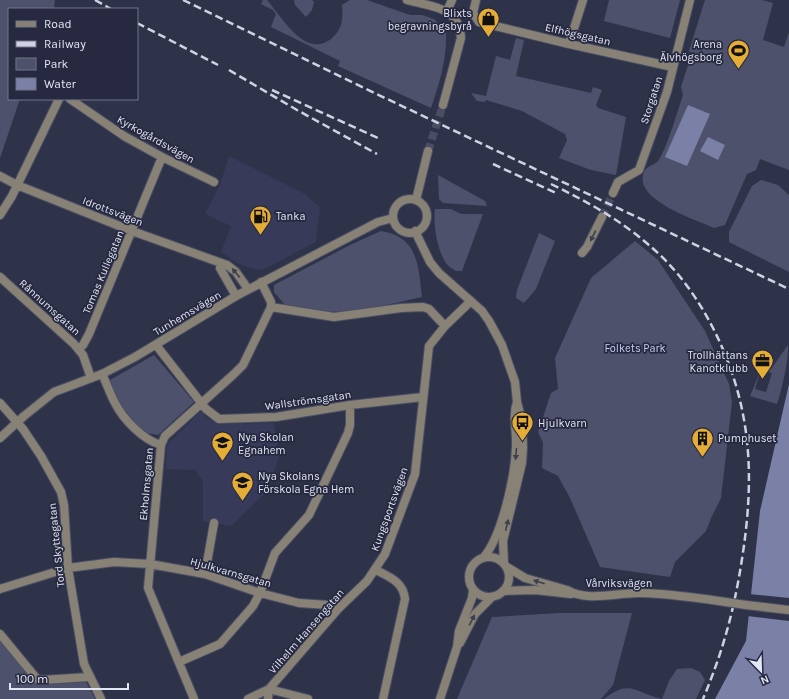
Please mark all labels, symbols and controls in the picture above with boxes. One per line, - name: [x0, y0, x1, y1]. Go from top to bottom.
- shop icon: Blixts begravningsbyrå: [475, 6, 501, 39]
- place label: Blixts begravningsbyrå: [388, 7, 472, 33]
- legend: [8, 8, 138, 100]
- text: Road: [44, 17, 72, 31]
- street label: Elfhögsgatan: [544, 21, 612, 48]
- text: Railway: [44, 37, 86, 51]
- sports icon: Arena Älvhögsborg: [725, 37, 751, 70]
- place label: Arena Älvhögsborg: [660, 38, 723, 64]
- text: Park: [44, 57, 69, 71]
- street label: Storgatan: [638, 75, 665, 126]
- text: Water: [44, 77, 77, 91]
- street label: Kyrkogårdsvägen: [115, 113, 197, 166]
- street label: Idrottsvägen: [81, 194, 145, 229]
- fuel station icon: Tanka: [247, 203, 273, 236]
- place label: Tanka: [276, 210, 306, 223]
- street label: Tomas Kullegatan: [80, 228, 127, 316]
- one-way arrow: [590, 230, 596, 241]
- one-way arrow: [232, 268, 241, 278]
- street label: Rånnumsgatan: [16, 276, 83, 338]
- street label: Tunhemsvägen: [151, 288, 223, 339]
- park label: Folkets Park: [604, 342, 666, 355]
- office icon: Trollhättans Kanotklubb: [750, 348, 776, 381]
- place label: Trollhättans Kanotklubb: [688, 349, 748, 375]
- street label: Wallströmsgatan: [264, 388, 352, 413]
- bus stop icon: Hjulkvarn: [510, 410, 536, 443]
- place label: Hjulkvarn: [538, 417, 587, 430]
- building icon: Pumphuset: [690, 425, 716, 458]
- school or university icon: Nya Skolan Egnahem: [209, 430, 235, 463]
- place label: Nya Skolan Egnahem: [238, 431, 294, 457]
- place label: Pumphuset: [718, 432, 776, 445]
- street label: Ekholmsgatan: [137, 447, 156, 521]
- one-way arrow: [512, 448, 519, 460]
- street label: Kungsportsvägen: [368, 465, 411, 553]
- school or university icon: Nya Skolans Förskola Egna Hem: [230, 469, 256, 502]
- place label: Nya Skolans Förskola Egna Hem: [258, 470, 354, 496]
- street label: Tord Skyttegatan: [46, 502, 67, 588]
- one-way arrow: [504, 519, 510, 531]
- street label: Hjulkvarnsgatan: [189, 555, 273, 590]
- street label: Vårviksvägen: [586, 577, 652, 590]
- one-way arrow: [533, 579, 545, 585]
- street label: Vilhelm Hansengatan: [266, 586, 347, 676]
- one-way arrow: [469, 614, 475, 626]
- north arrow: [741, 651, 781, 691]
- scale bar: [10, 665, 128, 691]
- text: 100 m: [16, 672, 48, 686]
- text: N: [759, 672, 771, 687]

